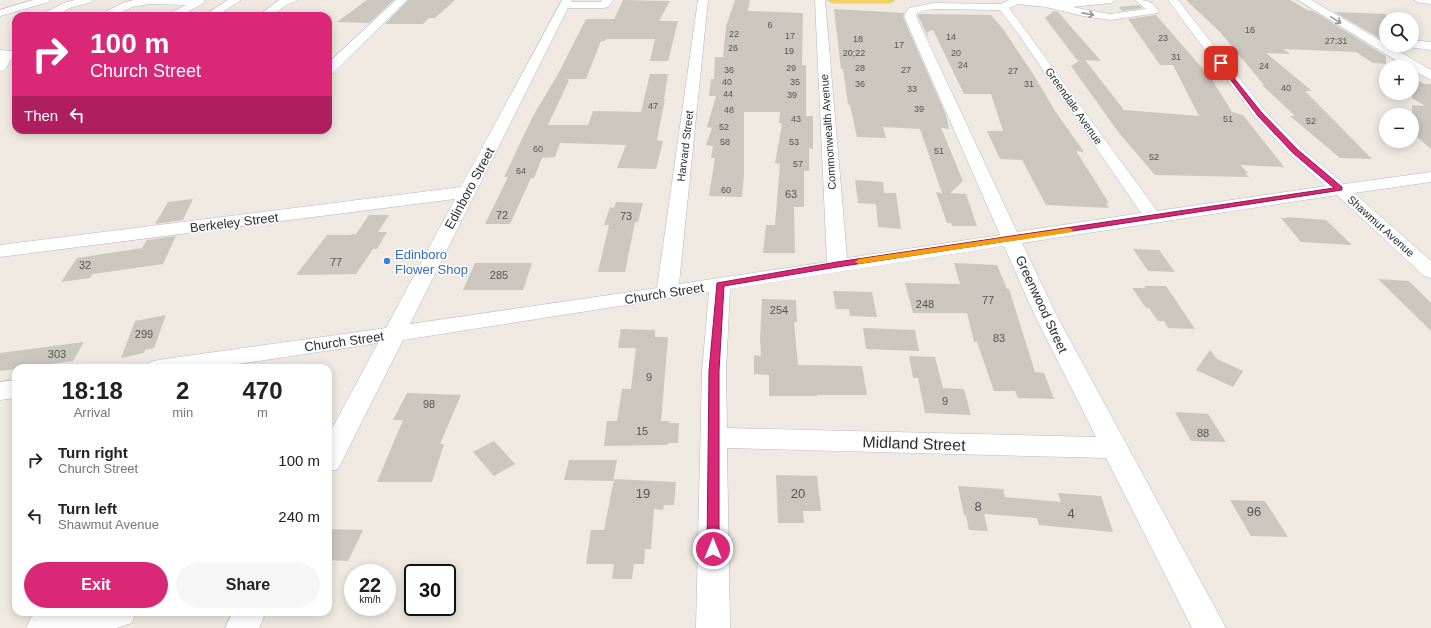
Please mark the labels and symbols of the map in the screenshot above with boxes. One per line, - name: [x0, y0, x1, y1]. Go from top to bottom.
- one-way arrow: [1081, 10, 1094, 18]
- one-way arrow: [1330, 16, 1342, 24]
- house number: 6: [767, 20, 773, 30]
- house number: 16: [1245, 25, 1255, 35]
- house number: 22: [729, 29, 739, 39]
- house number: 17: [785, 31, 795, 41]
- house number: 14: [946, 32, 956, 42]
- house number: 23: [1158, 33, 1168, 43]
- house number: 18: [853, 34, 863, 44]
- house number: 27;31: [1325, 36, 1347, 46]
- house number: 17: [894, 40, 904, 50]
- house number: 26: [728, 43, 738, 53]
- house number: 19: [784, 46, 794, 56]
- pin: [1204, 46, 1238, 80]
- house number: 20;22: [843, 48, 865, 58]
- house number: 20: [951, 48, 961, 58]
- house number: 31: [1171, 52, 1181, 62]
- house number: 24: [958, 60, 968, 70]
- house number: 24: [1259, 61, 1269, 71]
- house number: 29: [786, 63, 796, 73]
- house number: 28: [855, 63, 865, 73]
- house number: 36: [724, 65, 734, 75]
- house number: 27: [901, 65, 911, 75]
- street label: Greendale Avenue: [1043, 65, 1105, 147]
- house number: 27: [1008, 66, 1018, 76]
- street label: Commonwealth Avenue: [818, 74, 838, 190]
- house number: 40: [722, 77, 732, 87]
- house number: 35: [790, 77, 800, 87]
- house number: 36: [855, 79, 865, 89]
- house number: 31: [1024, 79, 1034, 89]
- house number: 40: [1281, 83, 1291, 93]
- house number: 33: [907, 84, 917, 94]
- house number: 44: [723, 89, 733, 99]
- house number: 39: [787, 90, 797, 100]
- house number: 47: [648, 101, 658, 111]
- house number: 39: [914, 104, 924, 114]
- house number: 48: [724, 105, 734, 115]
- street label: Harvard Street: [675, 110, 695, 182]
- house number: 43: [791, 114, 801, 124]
- house number: 51: [1223, 114, 1233, 124]
- house number: 52: [1306, 116, 1316, 126]
- house number: 52: [719, 122, 729, 132]
- house number: 58: [720, 137, 730, 147]
- house number: 53: [789, 137, 799, 147]
- street label: Edinboro Street: [442, 144, 497, 232]
- house number: 60: [533, 144, 543, 154]
- house number: 51: [934, 146, 944, 156]
- house number: 52: [1149, 152, 1159, 162]
- house number: 57: [793, 159, 803, 169]
- house number: 64: [516, 166, 526, 176]
- house number: 60: [721, 185, 731, 195]
- house number: 63: [785, 188, 797, 200]
- street label: Shawmut Avenue: [1345, 193, 1417, 259]
- house number: 72: [496, 209, 508, 221]
- street label: Berkeley Street: [189, 210, 279, 235]
- house number: 73: [620, 210, 632, 222]
- place label: Edinboro Flower Shop: [395, 247, 468, 277]
- street label: Greenwood Street: [1012, 253, 1071, 356]
- house number: 77: [330, 256, 342, 268]
- marker: Edinboro Flower Shop: [382, 256, 392, 266]
- house number: 32: [79, 259, 91, 271]
- house number: 285: [490, 269, 508, 281]
- street label: Church Street: [623, 280, 705, 307]
- house number: 77: [982, 294, 994, 306]
- house number: 248: [916, 298, 934, 310]
- house number: 254: [770, 304, 788, 316]
- house number: 299: [135, 328, 153, 340]
- street label: Church Street: [303, 328, 385, 355]
- house number: 83: [993, 332, 1005, 344]
- house number: 303: [48, 348, 66, 360]
- house number: 9: [646, 371, 652, 383]
- house number: 9: [942, 395, 948, 407]
- house number: 98: [423, 398, 435, 410]
- house number: 15: [636, 425, 648, 437]
- house number: 88: [1197, 427, 1209, 439]
- street label: Midland Street: [862, 433, 966, 454]
- house number: 19: [636, 486, 650, 501]
- house number: 20: [791, 486, 805, 501]
- house number: 8: [974, 499, 982, 514]
- house number: 96: [1247, 504, 1261, 519]
- house number: 4: [1067, 506, 1075, 521]
- position arrow: [692, 528, 734, 570]
- speed limit sign: 30: [404, 564, 456, 616]

